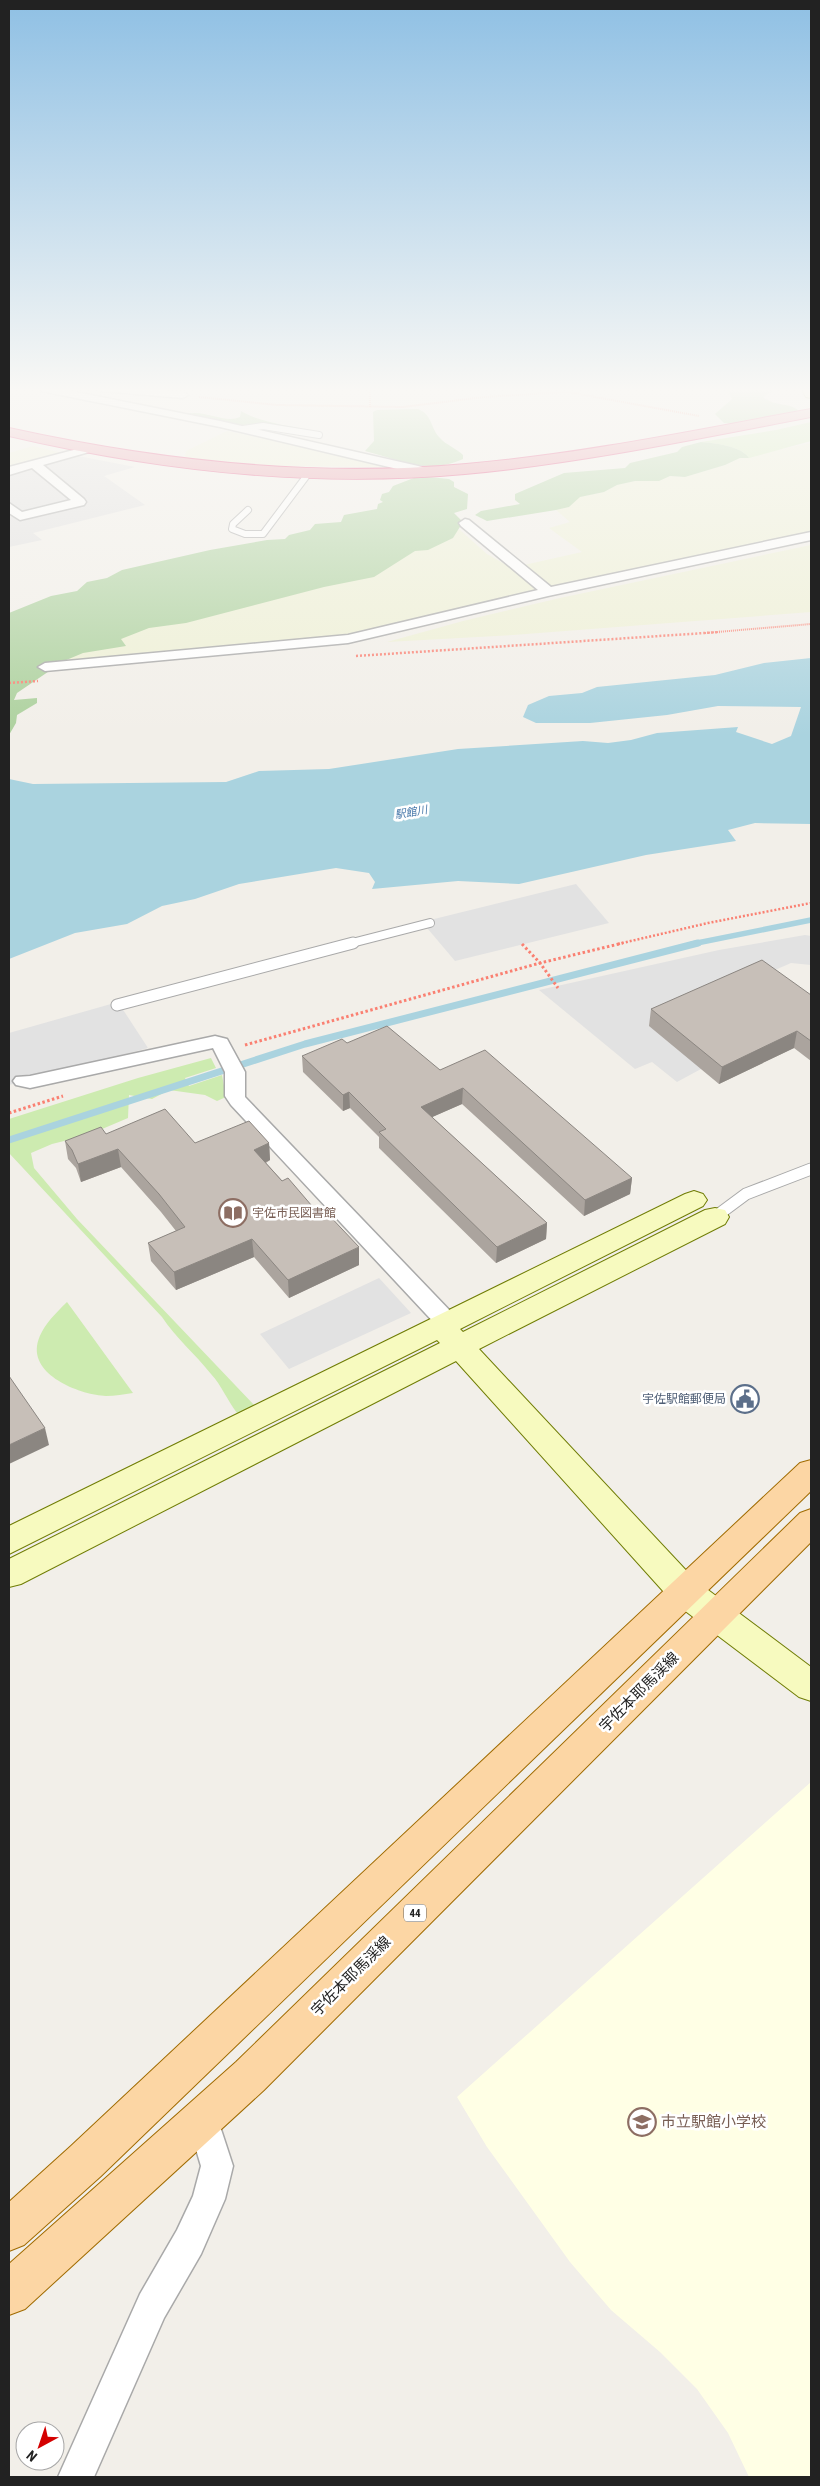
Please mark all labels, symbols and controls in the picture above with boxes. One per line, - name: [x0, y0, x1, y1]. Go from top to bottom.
- water label: 駅館川: [394, 803, 429, 822]
- library icon: 宇佐市民図書館: [218, 1198, 248, 1228]
- place label: 宇佐市民図書館: [252, 1206, 336, 1220]
- public building icon: 宇佐駅館郵便局: [730, 1384, 760, 1414]
- place label: 宇佐駅館郵便局: [642, 1392, 726, 1406]
- street label: 宇佐本耶馬渓線: [596, 1649, 682, 1735]
- road number: 44: [404, 1905, 426, 1922]
- street label: 宇佐本耶馬渓線: [308, 1933, 394, 2019]
- school or university icon: 市立駅館小学校: [627, 2107, 657, 2137]
- place label: 市立駅館小学校: [661, 2113, 766, 2131]
- north arrow: [15, 2421, 65, 2471]
- text: N: [23, 2447, 40, 2465]

